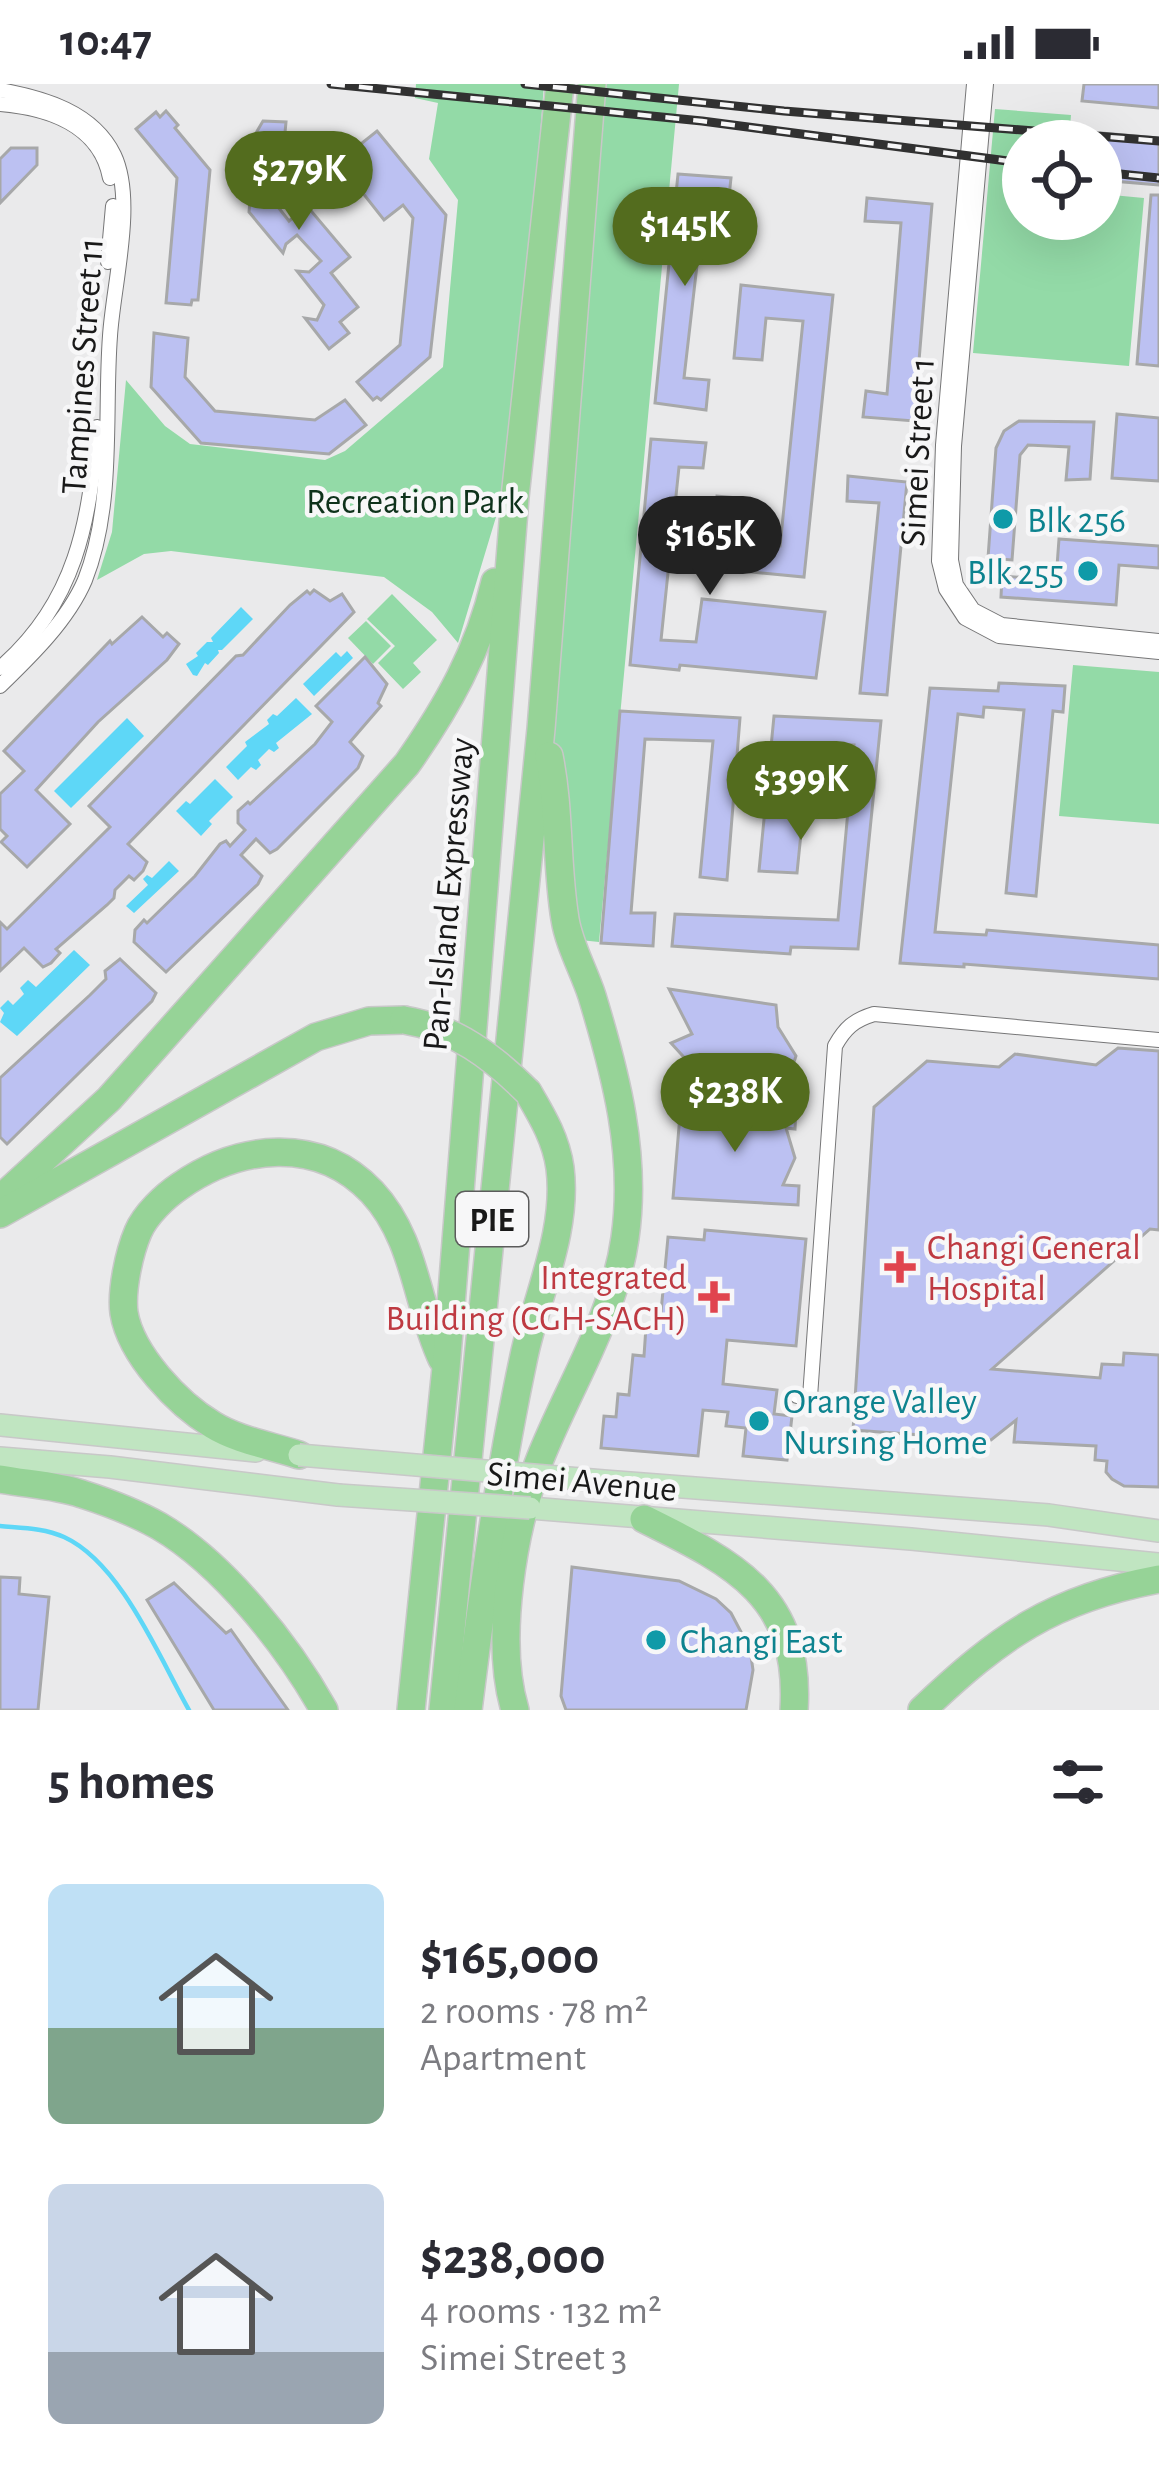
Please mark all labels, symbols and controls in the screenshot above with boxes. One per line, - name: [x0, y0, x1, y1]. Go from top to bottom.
- text: 10:47: [60, 19, 152, 64]
- map controls: [1002, 120, 1122, 240]
- button: locate: [1002, 120, 1122, 240]
- pin: $279K: [215, 131, 383, 233]
- text: $279K: [252, 150, 346, 189]
- pin: $145K: [601, 187, 769, 289]
- text: $145K: [640, 206, 730, 245]
- street label: Tampines Street 11: [56, 237, 110, 496]
- street label: Simei Street 1: [895, 357, 941, 547]
- park label: Recreation Park: [306, 484, 524, 520]
- pin: $165K: [626, 496, 794, 598]
- place label: Blk 256: [1027, 503, 1126, 539]
- marker: Blk 256: [990, 506, 1016, 532]
- text: $165K: [665, 515, 755, 554]
- place label: Blk 255: [967, 555, 1064, 591]
- marker: Blk 255: [1075, 558, 1101, 584]
- street label: Pan-Island Expressway: [417, 736, 481, 1052]
- pin: $399K: [717, 741, 885, 843]
- text: $399K: [754, 760, 848, 799]
- pin: $238K: [651, 1053, 819, 1155]
- text: $238K: [688, 1072, 782, 1111]
- road number: PIE: [456, 1192, 528, 1246]
- place label: Changi General Hospital: [927, 1230, 1141, 1307]
- marker: Changi General Hospital: [884, 1251, 916, 1283]
- place label: Integrated Building (CGH-SACH): [385, 1260, 687, 1337]
- marker: Integrated Building (CGH-SACH): [698, 1281, 730, 1313]
- place label: Orange Valley Nursing Home: [783, 1384, 988, 1461]
- marker: Orange Valley Nursing Home: [746, 1408, 772, 1434]
- street label: Simei Avenue: [485, 1456, 678, 1508]
- place label: Changi East: [680, 1624, 843, 1660]
- marker: Changi East: [643, 1627, 669, 1653]
- icon: filters: [1045, 1749, 1111, 1815]
- text: 5 homes: [48, 1757, 215, 1808]
- icon: home: [144, 1932, 288, 2076]
- text: $165,000: [420, 1932, 599, 1983]
- text: 2 rooms · 78 m²: [420, 1992, 648, 2031]
- text: Apartment: [420, 2039, 586, 2078]
- icon: home: [144, 2232, 288, 2376]
- text: $238,000: [420, 2232, 606, 2283]
- text: 4 rooms · 132 m²: [420, 2292, 662, 2331]
- text: Simei Street 3: [420, 2339, 627, 2378]

